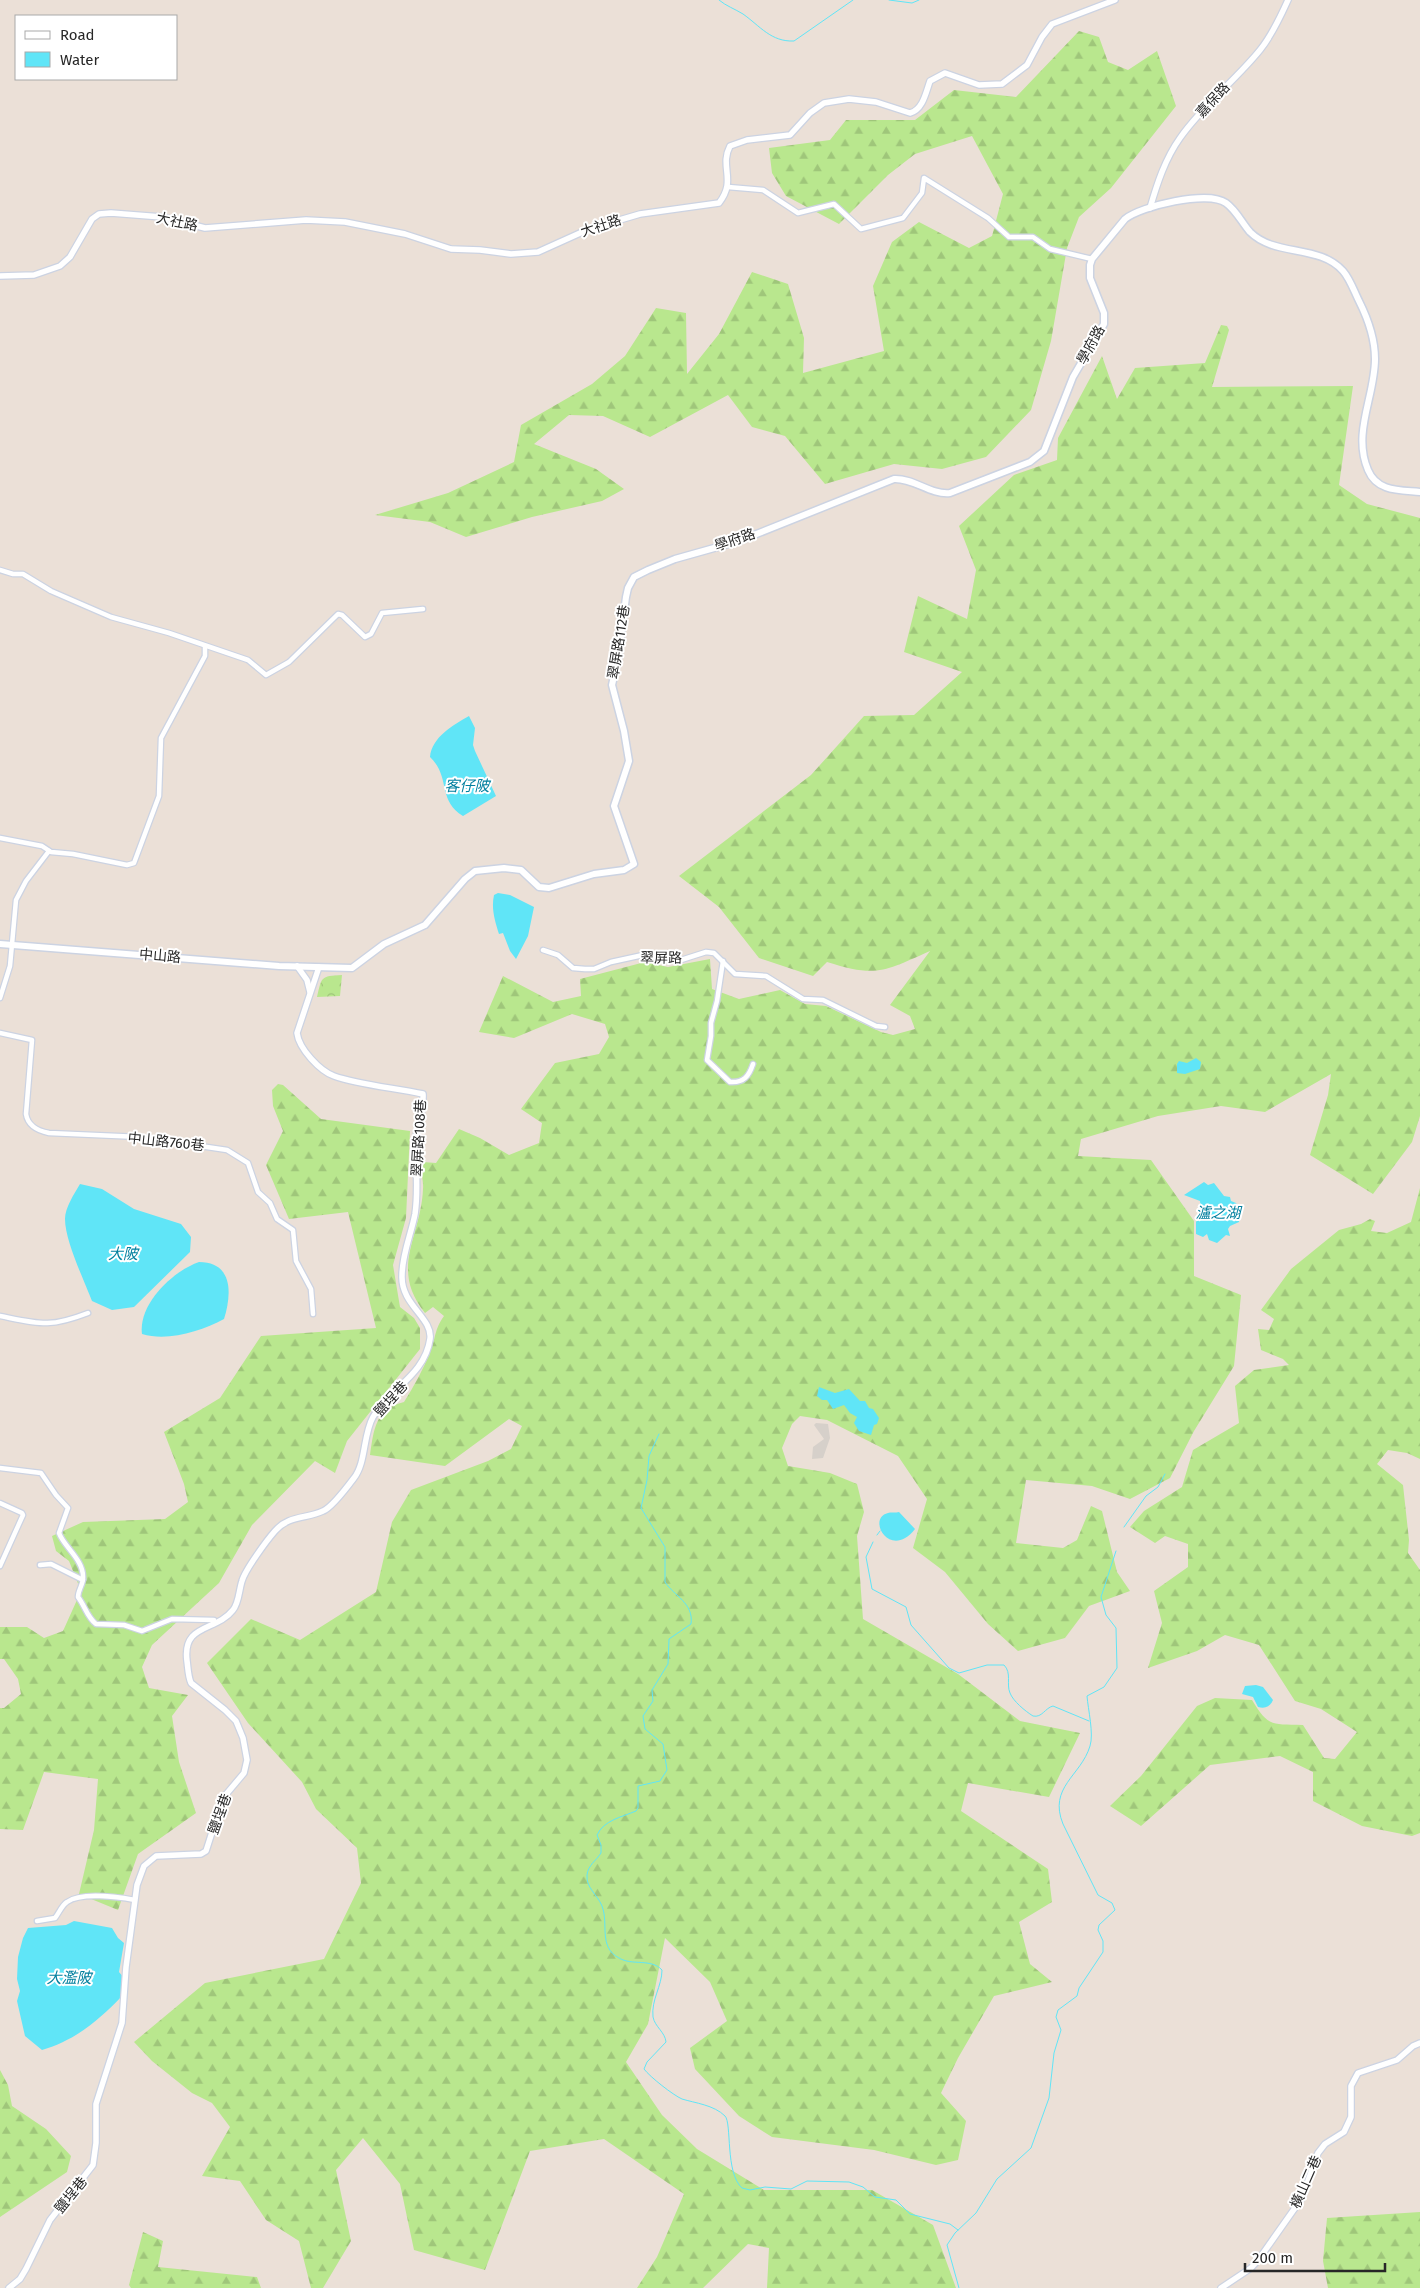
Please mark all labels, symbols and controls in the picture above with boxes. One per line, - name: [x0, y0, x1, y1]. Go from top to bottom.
- legend: [15, 15, 178, 80]
- text: Road: [60, 26, 95, 44]
- text: Water: [60, 51, 99, 69]
- street label: 嘉保路: [1192, 79, 1234, 121]
- street label: 大社路: [155, 209, 199, 235]
- street label: 大社路: [578, 211, 624, 241]
- street label: 學府路: [1073, 323, 1109, 367]
- street label: 學府路: [712, 525, 758, 555]
- street label: 翠屏路112巷: [605, 604, 633, 680]
- water label: 客仔陂: [444, 777, 491, 795]
- street label: 中山路: [138, 946, 182, 966]
- street label: 翠屏路: [640, 949, 682, 967]
- street label: 翠屏路108巷: [408, 1099, 430, 1177]
- street label: 中山路760巷: [127, 1130, 205, 1154]
- water label: 瀘之湖: [1195, 1204, 1242, 1222]
- water label: 大陂: [108, 1245, 140, 1263]
- street label: 鹽埕巷: [371, 1378, 411, 1420]
- street label: 鹽埕巷: [205, 1791, 235, 1837]
- water label: 大濫陂: [46, 1969, 93, 1987]
- street label: 橫山二巷: [1287, 2153, 1325, 2211]
- street label: 鹽埕巷: [51, 2173, 91, 2217]
- scale bar: [1245, 2240, 1385, 2272]
- text: 200 m: [1252, 2249, 1293, 2267]

